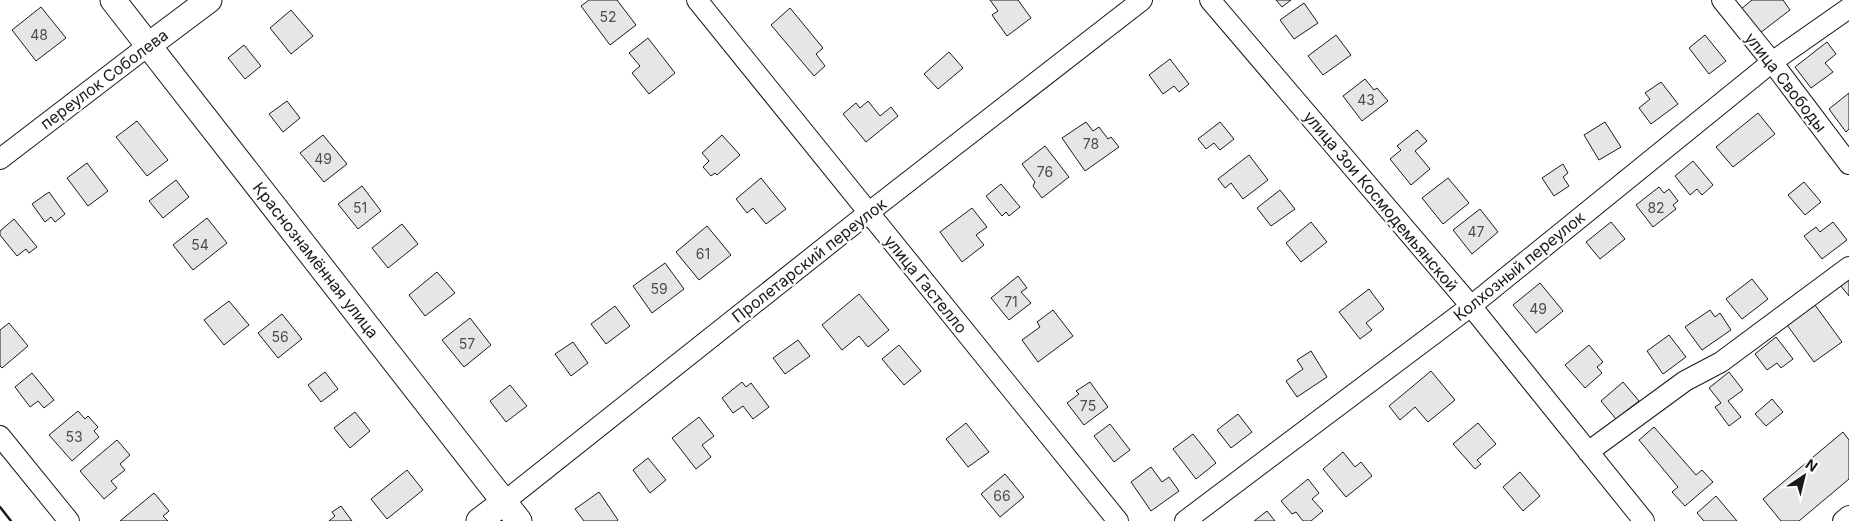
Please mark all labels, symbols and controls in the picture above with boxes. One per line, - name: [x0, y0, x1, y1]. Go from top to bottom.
- house number: 52: [599, 8, 617, 25]
- street label: переулок Соболева: [36, 24, 172, 134]
- house number: 48: [30, 26, 48, 43]
- street label: улица Свободы: [1741, 28, 1831, 136]
- house number: 43: [1357, 91, 1375, 108]
- street label: улица Зои Космодемьянской: [1300, 107, 1462, 295]
- house number: 78: [1083, 135, 1099, 152]
- house number: 49: [314, 150, 332, 167]
- house number: 76: [1037, 163, 1053, 180]
- street label: Краснознамённая улица: [249, 178, 383, 342]
- street label: Пролетарский переулок: [728, 193, 890, 327]
- house number: 51: [353, 199, 367, 216]
- house number: 82: [1647, 199, 1665, 216]
- street label: Колхозный переулок: [1449, 207, 1589, 325]
- house number: 47: [1468, 223, 1485, 240]
- street label: улица Гастелло: [880, 231, 972, 337]
- house number: 54: [191, 236, 209, 253]
- house number: 61: [696, 245, 710, 262]
- house number: 59: [650, 280, 668, 297]
- house number: 71: [1004, 293, 1018, 310]
- house number: 49: [1529, 300, 1547, 317]
- house number: 56: [271, 328, 289, 345]
- house number: 57: [459, 335, 475, 352]
- house number: 75: [1080, 397, 1096, 414]
- house number: 53: [65, 428, 83, 445]
- north arrow: [1779, 451, 1829, 501]
- text: N: [1802, 455, 1821, 475]
- house number: 66: [993, 487, 1011, 504]

